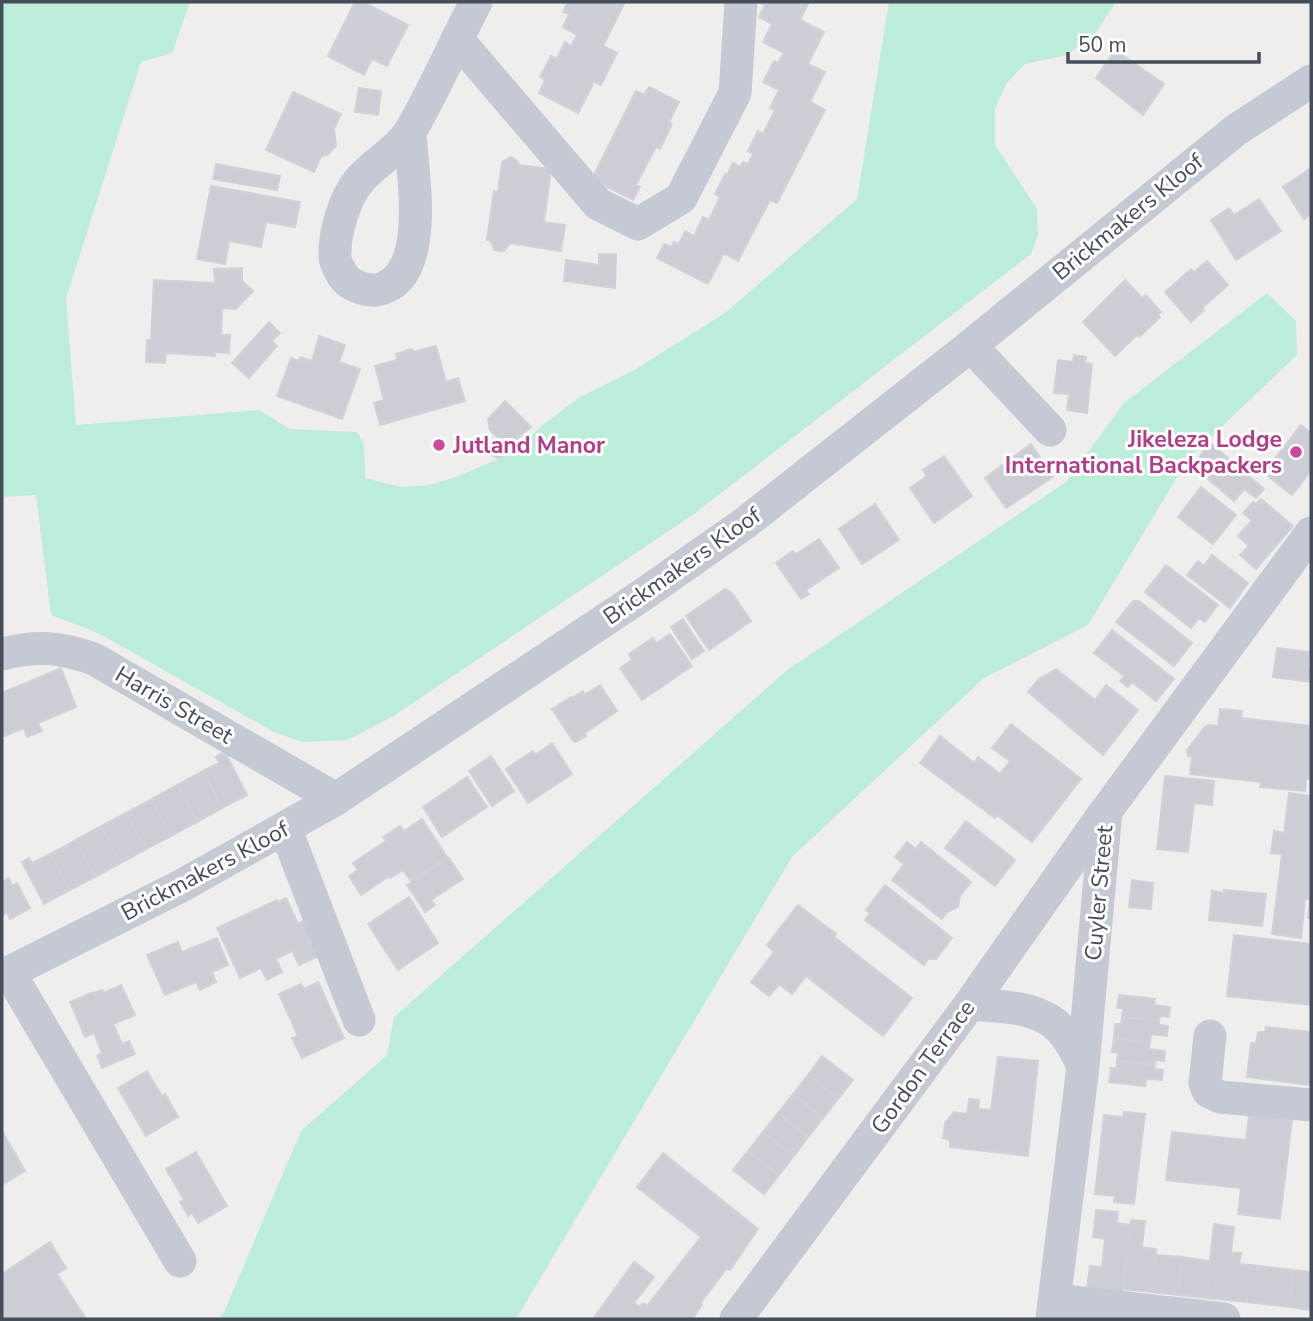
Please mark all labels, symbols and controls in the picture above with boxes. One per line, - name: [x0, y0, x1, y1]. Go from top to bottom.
- scale bar: [1068, 21, 1259, 65]
- text: 50 m: [1078, 31, 1127, 59]
- street label: Brickmakers Kloof: [1046, 146, 1210, 288]
- place label: Jikeleza Lodge International Backpackers: [1005, 424, 1282, 481]
- place label: Jutland Manor: [452, 430, 605, 461]
- marker: Jutland Manor: [431, 437, 447, 453]
- marker: Jikeleza Lodge International Backpackers: [1288, 444, 1304, 460]
- street label: Brickmakers Kloof: [597, 500, 767, 632]
- street label: Harris Street: [109, 659, 239, 752]
- street label: Brickmakers Kloof: [116, 814, 295, 928]
- street label: Cuyler Street: [1078, 823, 1120, 962]
- street label: Gordon Terrace: [864, 994, 982, 1140]

